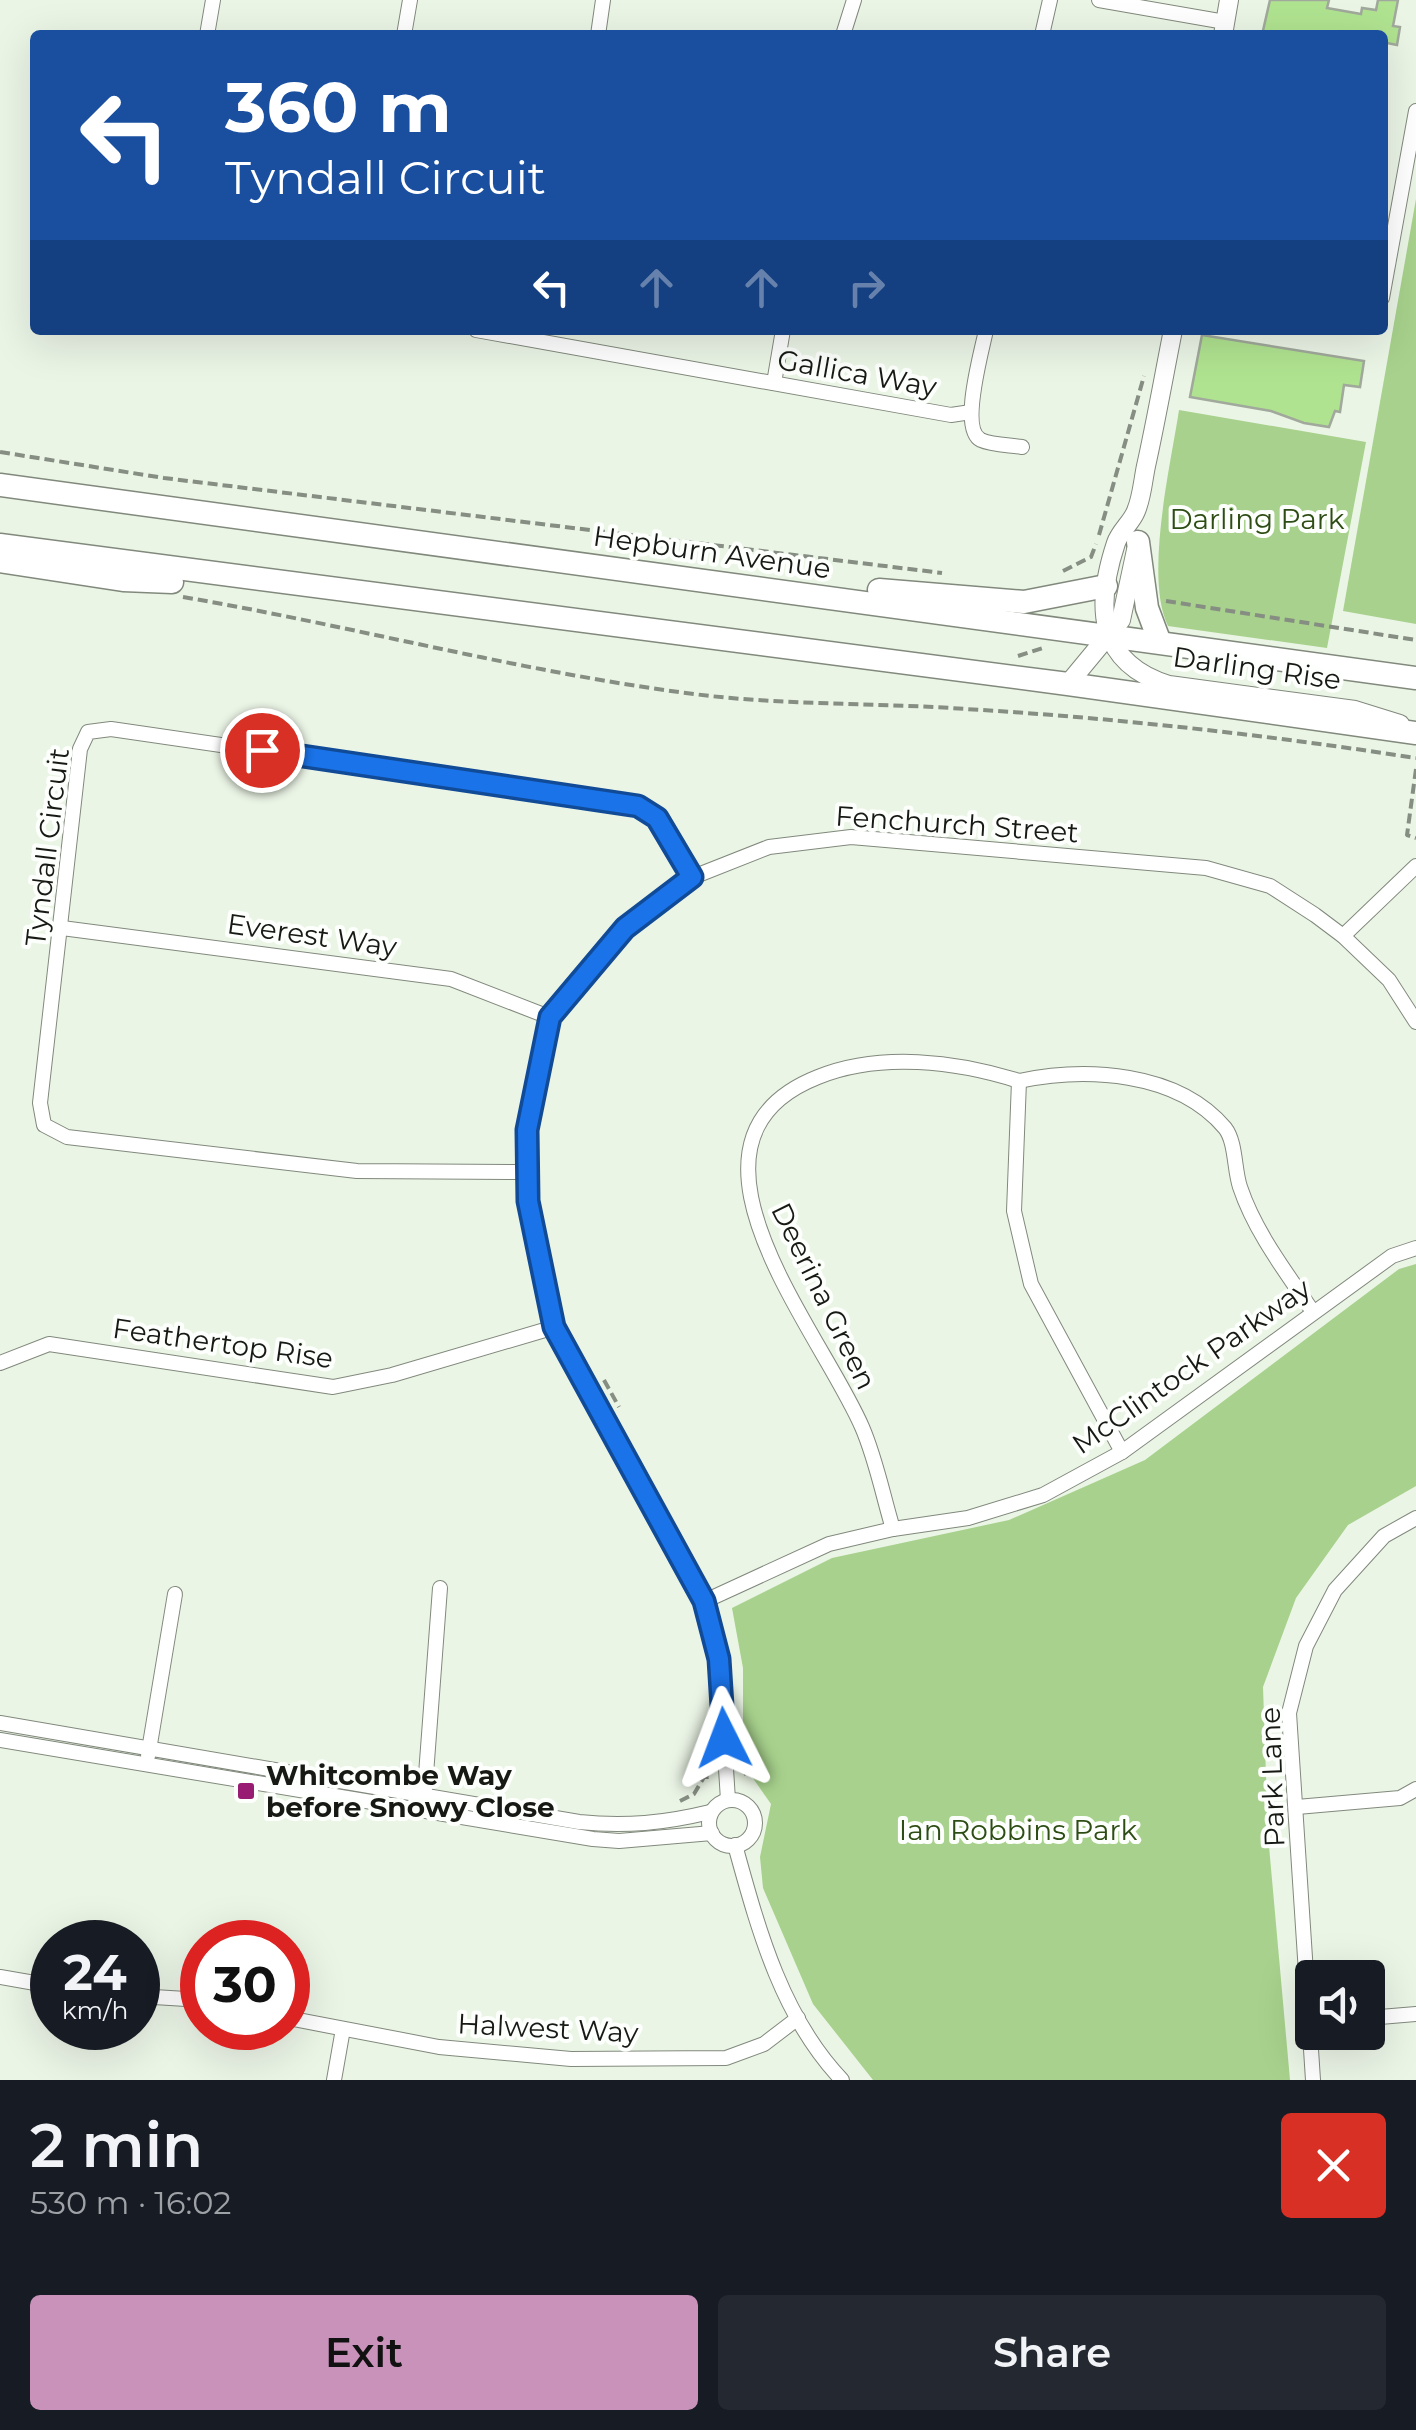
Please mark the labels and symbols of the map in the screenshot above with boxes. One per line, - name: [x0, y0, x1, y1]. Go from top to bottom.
- street label: Gallica Way: [775, 342, 940, 404]
- park label: Darling Park: [1169, 502, 1345, 536]
- street label: Hepburn Avenue: [591, 519, 833, 585]
- street label: Darling Rise: [1171, 639, 1343, 697]
- pin: [220, 708, 305, 793]
- street label: Tyndall Circuit: [18, 746, 76, 948]
- street label: Fenchurch Street: [834, 799, 1080, 849]
- street label: Everest Way: [225, 906, 400, 964]
- street label: Deerina Green: [764, 1197, 884, 1395]
- street label: McClintock Parkway: [1065, 1271, 1317, 1461]
- street label: Feathertop Rise: [111, 1311, 335, 1375]
- position arrow: [672, 1686, 776, 1790]
- street label: Park Lane: [1253, 1706, 1291, 1848]
- place label: Whitcombe Way before Snowy Close: [266, 1758, 555, 1824]
- marker: Whitcombe Way before Snowy Close: [235, 1780, 257, 1802]
- park label: Ian Robbins Park: [899, 1813, 1137, 1847]
- speed limit sign: 30: [180, 1920, 310, 2050]
- street label: Halwest Way: [457, 2006, 640, 2050]

